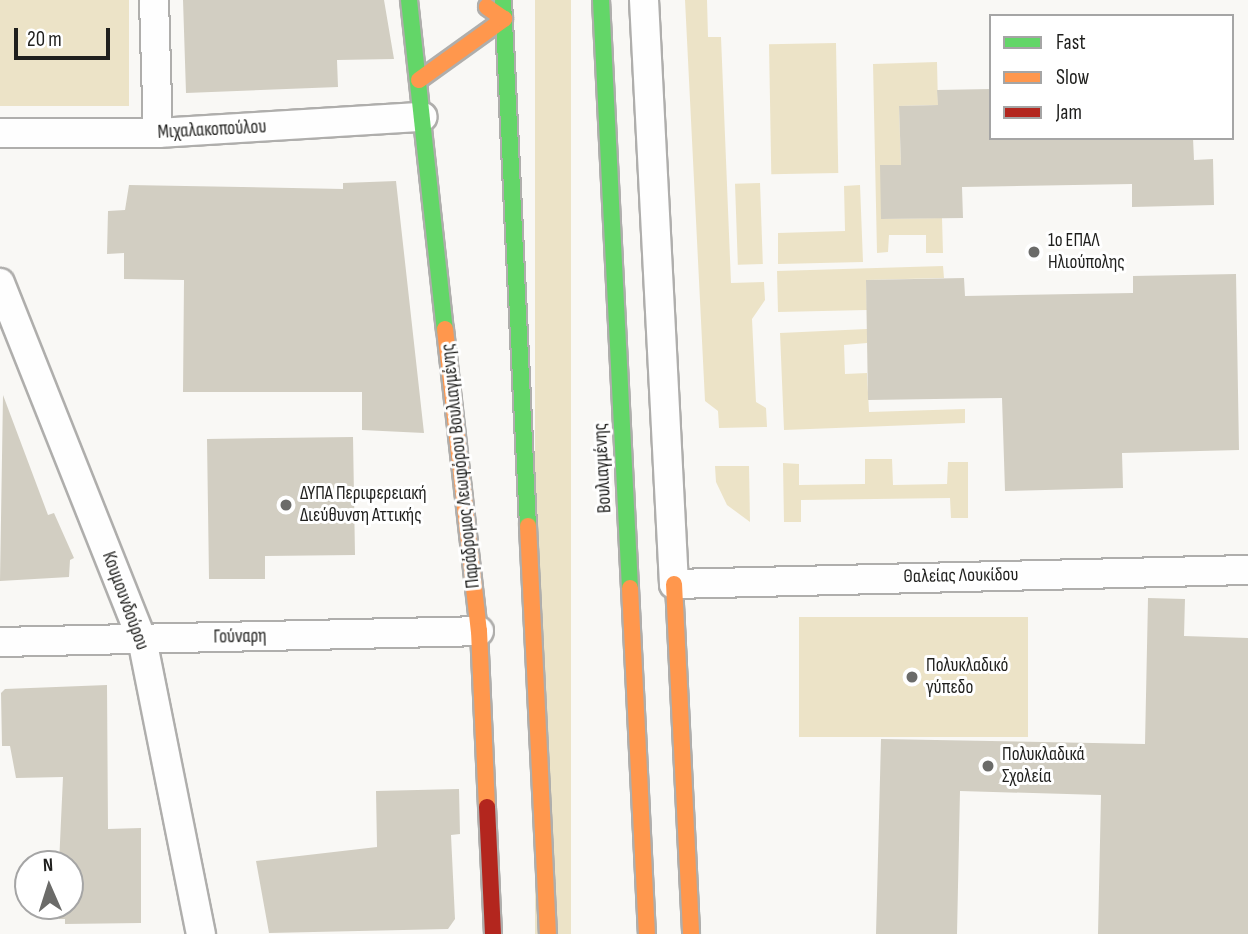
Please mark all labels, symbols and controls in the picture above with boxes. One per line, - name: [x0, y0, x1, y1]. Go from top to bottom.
- scale bar: [18, 14, 114, 58]
- legend: [989, 14, 1234, 140]
- text: 20 m: [27, 27, 62, 52]
- text: Fast: [1056, 30, 1086, 55]
- text: Slow: [1056, 65, 1089, 90]
- text: Jam: [1056, 100, 1082, 125]
- street label: Μιχαλακοπούλου: [157, 116, 267, 144]
- place label: 1ο ΕΠΑΛ Ηλιούπολης: [1048, 230, 1125, 274]
- marker: 1ο ΕΠΑΛ Ηλιούπολης: [1026, 244, 1042, 260]
- street label: Παράδρομος Λεωφόρου Βουλιαγμένης: [437, 343, 485, 589]
- street label: Βουλιαγμένης: [589, 422, 617, 514]
- place label: ΔΥΠΑ Περιφερειακή Διεύθυνση Αττικής: [300, 483, 427, 527]
- marker: ΔΥΠΑ Περιφερειακή Διεύθυνση Αττικής: [278, 497, 294, 513]
- street label: Κουμουνδούρου: [97, 549, 153, 653]
- street label: Θαλείας Λουκίδου: [903, 564, 1019, 588]
- street label: Γούναρη: [213, 625, 267, 649]
- place label: Πολυκλαδικό γύπεδο: [926, 655, 1008, 699]
- marker: Πολυκλαδικό γύπεδο: [904, 669, 920, 685]
- place label: Πολυκλαδικά Σχολεία: [1002, 744, 1084, 788]
- marker: Πολυκλαδικά Σχολεία: [980, 758, 996, 774]
- north arrow: [14, 850, 84, 920]
- text: N: [42, 854, 54, 877]

